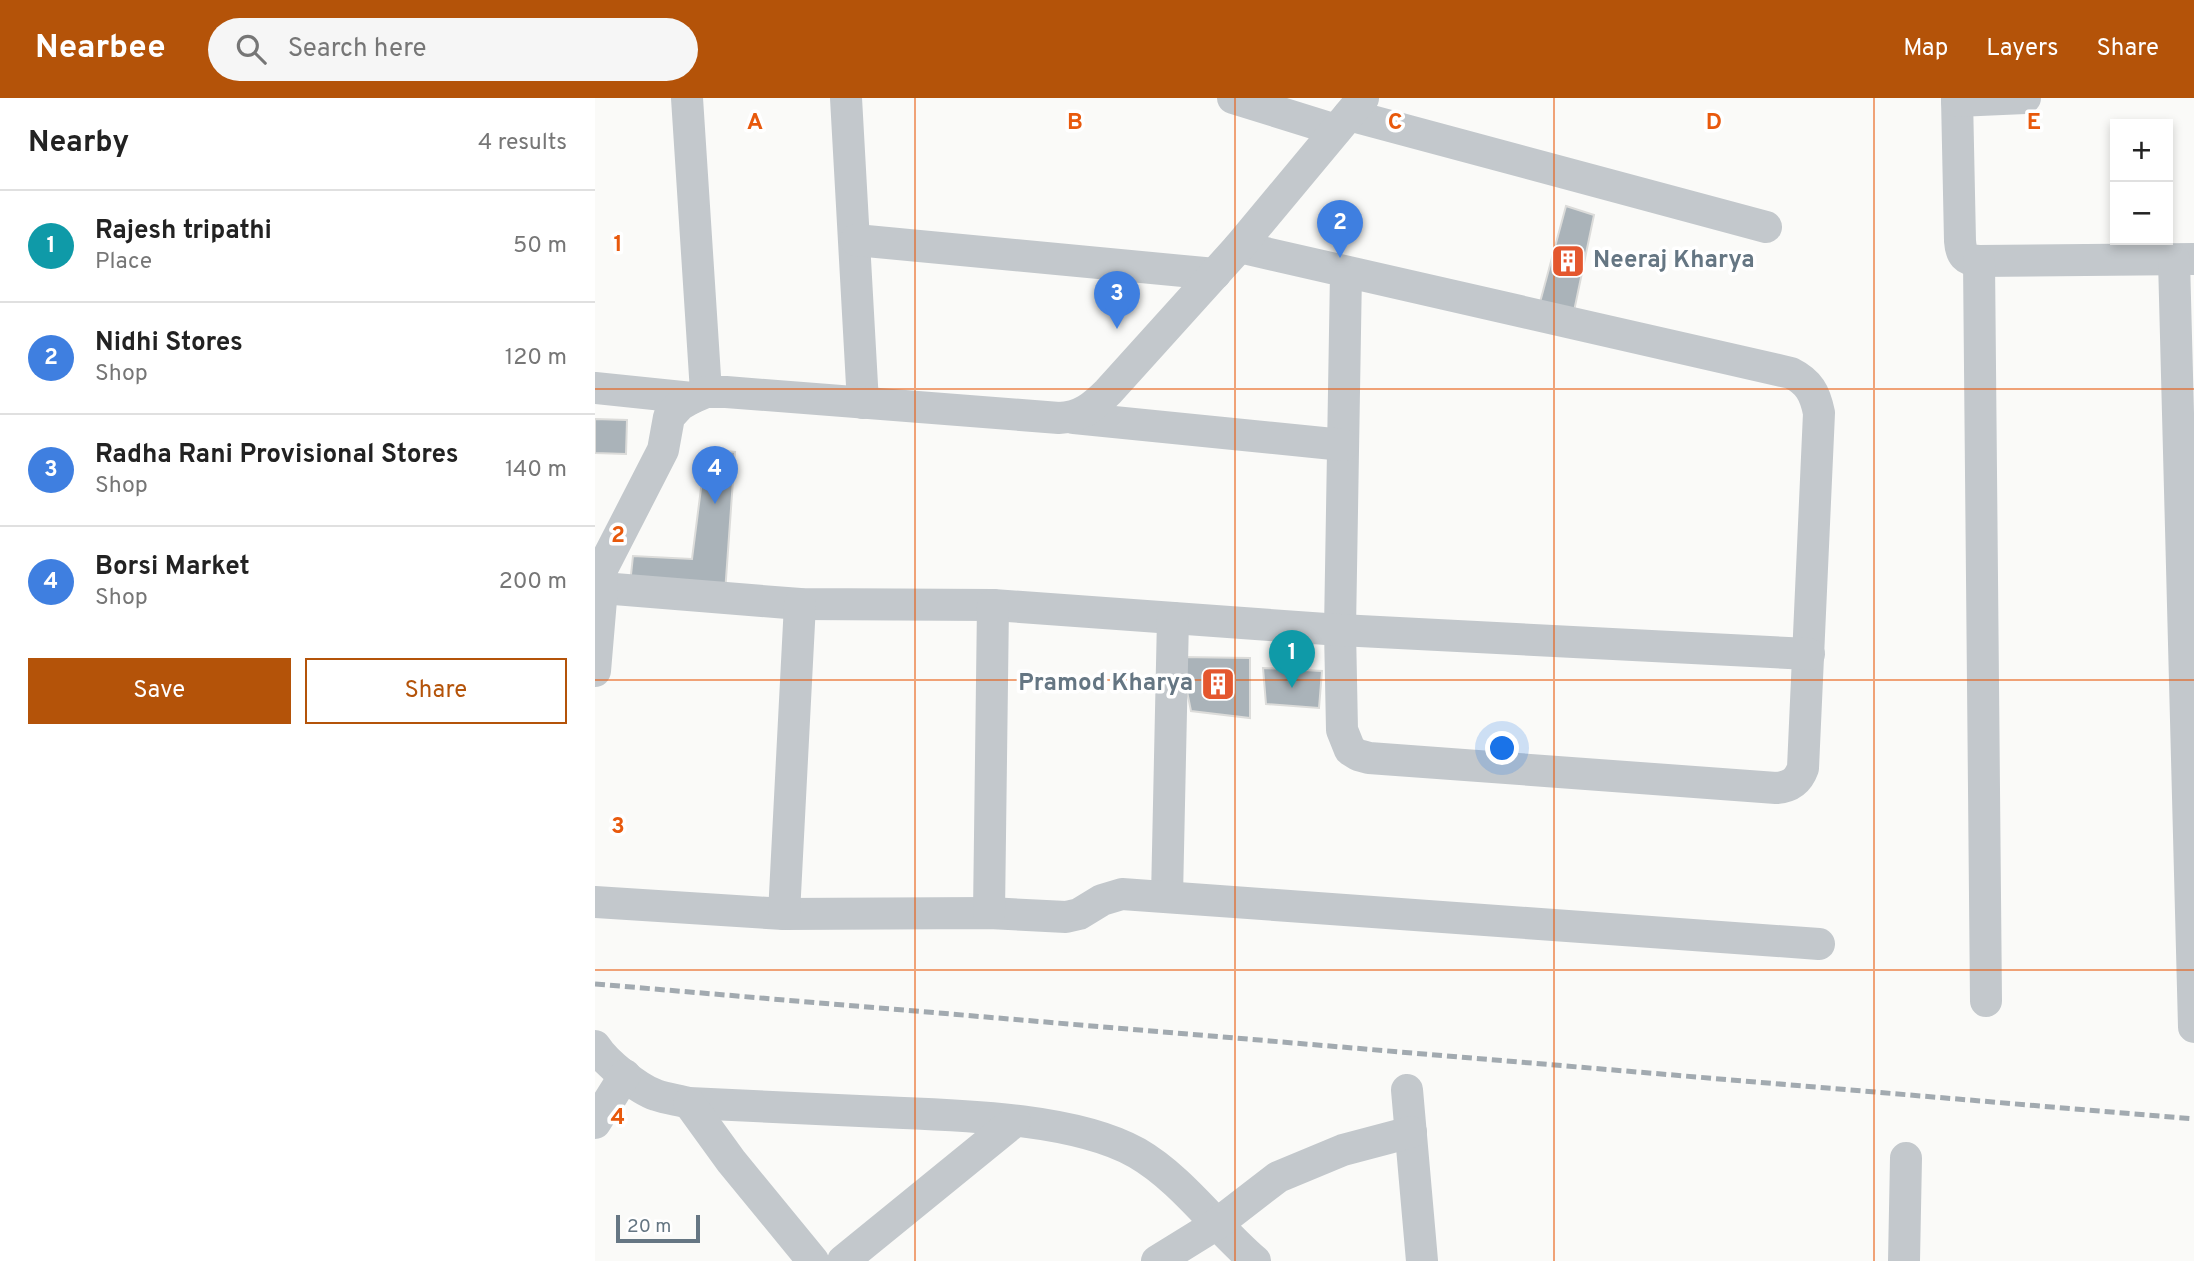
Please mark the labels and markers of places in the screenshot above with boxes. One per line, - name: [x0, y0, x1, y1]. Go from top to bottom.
- pin: 2: [1317, 200, 1363, 258]
- building icon: Neeraj Kharya: [1549, 242, 1587, 280]
- place label: Neeraj Kharya: [1593, 246, 1755, 276]
- pin: 3: [1094, 271, 1140, 329]
- pin: 4: [692, 446, 738, 504]
- pin: 1: [1269, 630, 1315, 688]
- building icon: Pramod Kharya: [1199, 665, 1237, 703]
- place label: Pramod Kharya: [1018, 669, 1193, 699]

